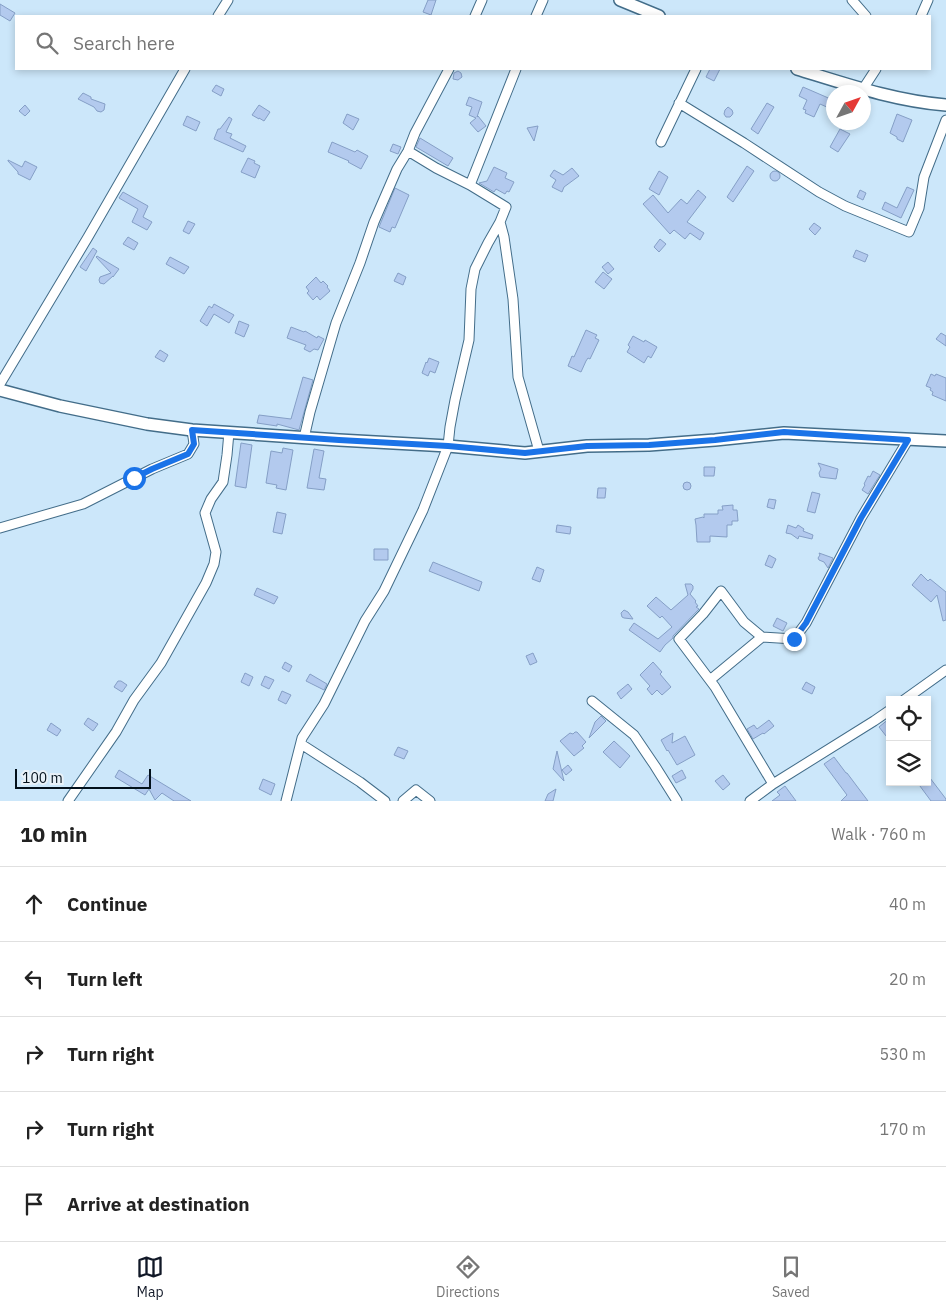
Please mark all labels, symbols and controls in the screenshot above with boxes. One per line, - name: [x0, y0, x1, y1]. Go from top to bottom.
- search box: [15, 15, 931, 70]
- icon: search: [33, 29, 61, 57]
- text: Search here: [73, 31, 175, 55]
- north arrow: [826, 85, 871, 130]
- route start: [123, 467, 146, 490]
- route end: [783, 628, 806, 651]
- map controls: [886, 696, 931, 786]
- button: locate: [886, 696, 931, 741]
- button: layers: [886, 741, 931, 786]
- scale bar: [15, 766, 151, 789]
- text: 100 m: [22, 769, 63, 787]
- text: 10 min: [20, 820, 87, 848]
- text: Walk · 760 m: [831, 824, 926, 844]
- icon: ahead: [20, 890, 48, 918]
- text: Continue: [67, 892, 147, 916]
- text: 40 m: [889, 894, 926, 914]
- icon: left: [20, 965, 48, 993]
- text: Turn left: [67, 967, 143, 991]
- text: 20 m: [889, 969, 926, 989]
- icon: right: [20, 1040, 48, 1068]
- text: Turn right: [67, 1042, 154, 1066]
- text: 530 m: [879, 1044, 926, 1064]
- icon: right: [20, 1115, 48, 1143]
- text: Turn right: [67, 1117, 154, 1141]
- text: 170 m: [879, 1119, 926, 1139]
- icon: arrive: [20, 1190, 48, 1218]
- text: Arrive at destination: [67, 1192, 250, 1216]
- tab: Map: [136, 1253, 164, 1301]
- tab: Directions: [436, 1253, 500, 1301]
- tab: Saved: [772, 1253, 810, 1301]

